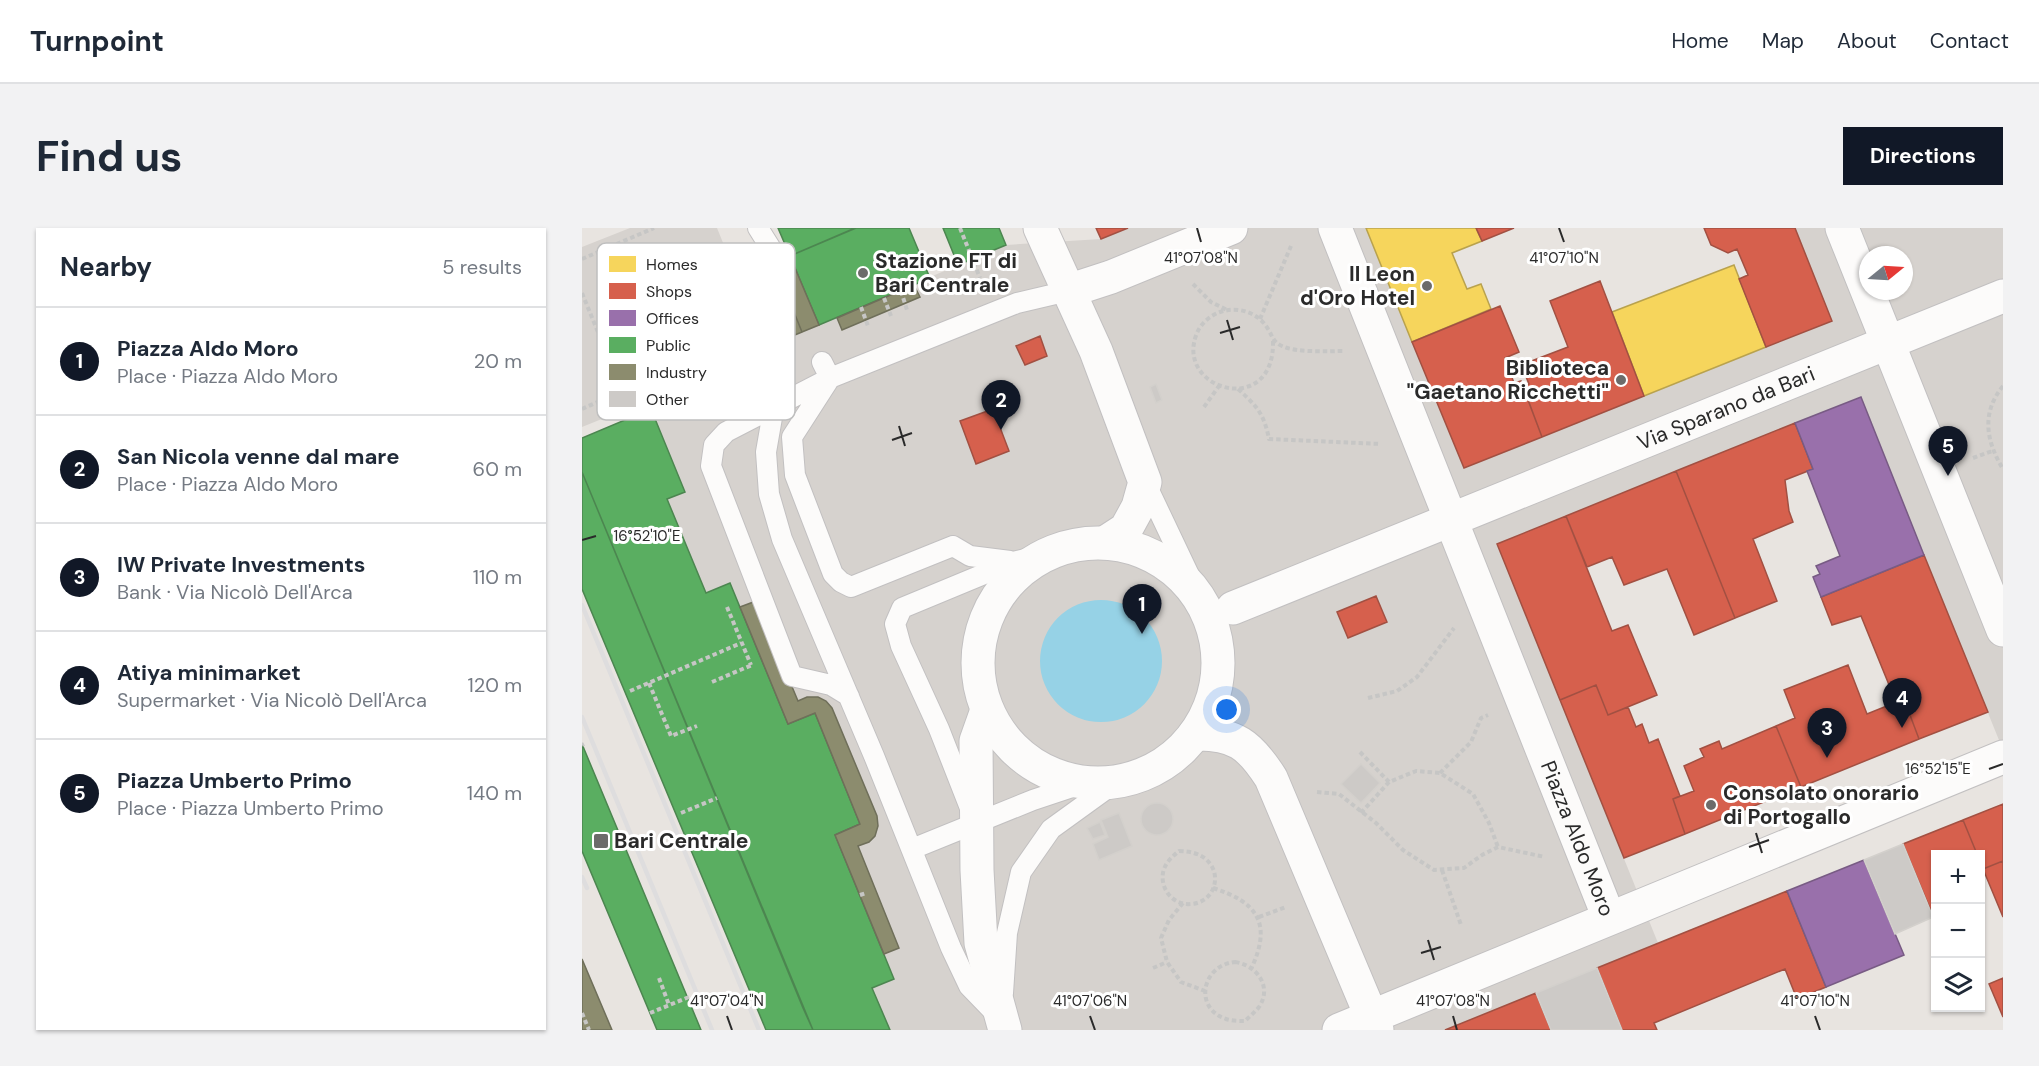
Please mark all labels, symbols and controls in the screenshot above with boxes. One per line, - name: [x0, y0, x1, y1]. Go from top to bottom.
- text: Turnpoint: [30, 23, 164, 60]
- text: Home: [1671, 27, 1729, 55]
- text: Map: [1762, 27, 1804, 55]
- text: About: [1837, 27, 1897, 55]
- text: Contact: [1930, 27, 2009, 55]
- button: Directions: [1843, 127, 2003, 185]
- text: Find us: [36, 129, 182, 184]
- legend: [597, 243, 795, 420]
- north arrow: [1859, 246, 1913, 300]
- place label: Stazione FT di Bari Centrale: [875, 247, 1017, 299]
- text: 41°07'08"N: [1164, 248, 1238, 268]
- text: 41°07'10"N: [1529, 248, 1599, 268]
- text: Nearby: [60, 250, 152, 284]
- text: 5 results: [442, 254, 522, 280]
- text: Homes: [646, 254, 698, 275]
- place label: Il Leon d'Oro Hotel: [1300, 260, 1415, 312]
- marker: Stazione FT di Bari Centrale: [856, 266, 870, 280]
- marker: Il Leon d'Oro Hotel: [1420, 279, 1434, 293]
- text: Shops: [646, 281, 692, 302]
- text: Offices: [646, 308, 699, 329]
- text: Piazza Aldo Moro: [117, 334, 299, 363]
- text: Public: [646, 335, 691, 356]
- text: 1: [76, 348, 83, 374]
- text: 20 m: [474, 348, 522, 374]
- place label: Biblioteca "Gaetano Ricchetti": [1406, 354, 1609, 406]
- street label: Via Sparano da Bari: [1633, 360, 1819, 457]
- text: Industry: [646, 362, 707, 383]
- text: Place · Piazza Aldo Moro: [117, 363, 338, 389]
- marker: Biblioteca "Gaetano Ricchetti": [1614, 373, 1628, 387]
- pin: 2: [982, 380, 1020, 430]
- text: Other: [646, 389, 689, 410]
- pin: 5: [1928, 426, 1968, 476]
- text: San Nicola venne dal mare: [117, 442, 399, 471]
- text: 2: [74, 456, 85, 482]
- text: 60 m: [473, 456, 522, 482]
- text: Place · Piazza Aldo Moro: [117, 471, 338, 497]
- text: 16°52'10"E: [614, 526, 680, 546]
- text: IW Private Investments: [117, 550, 366, 579]
- text: 3: [73, 564, 86, 590]
- text: 110 m: [473, 564, 522, 590]
- text: Bank · Via Nicolò Dell'Arca: [117, 579, 353, 605]
- pin: 1: [1122, 584, 1162, 634]
- text: Atiya minimarket: [117, 658, 301, 687]
- text: 4: [73, 672, 86, 698]
- text: 120 m: [468, 672, 522, 698]
- pin: 4: [1882, 678, 1922, 728]
- text: Supermarket · Via Nicolò Dell'Arca: [117, 687, 427, 713]
- your location: [1212, 695, 1241, 724]
- pin: 3: [1808, 708, 1846, 758]
- street label: Piazza Aldo Moro: [1534, 757, 1621, 920]
- text: 16°52'15"E: [1905, 759, 1971, 779]
- text: Piazza Umberto Primo: [117, 766, 352, 795]
- place label: Consolato onorario di Portogallo: [1723, 779, 1919, 831]
- text: 5: [73, 780, 86, 806]
- text: 140 m: [467, 780, 522, 806]
- text: Place · Piazza Umberto Primo: [117, 795, 384, 821]
- marker: Consolato onorario di Portogallo: [1704, 798, 1718, 812]
- place label: Bari Centrale: [614, 827, 748, 855]
- marker: Bari Centrale: [592, 832, 610, 850]
- map controls: [1931, 850, 1985, 1012]
- button: +: [1931, 850, 1985, 904]
- button: −: [1931, 904, 1985, 958]
- button: layers: [1931, 958, 1985, 1012]
- text: 41°07'04"N: [690, 991, 764, 1011]
- text: 41°07'06"N: [1053, 991, 1127, 1011]
- text: 41°07'08"N: [1416, 991, 1490, 1011]
- text: 41°07'10"N: [1780, 991, 1850, 1011]

